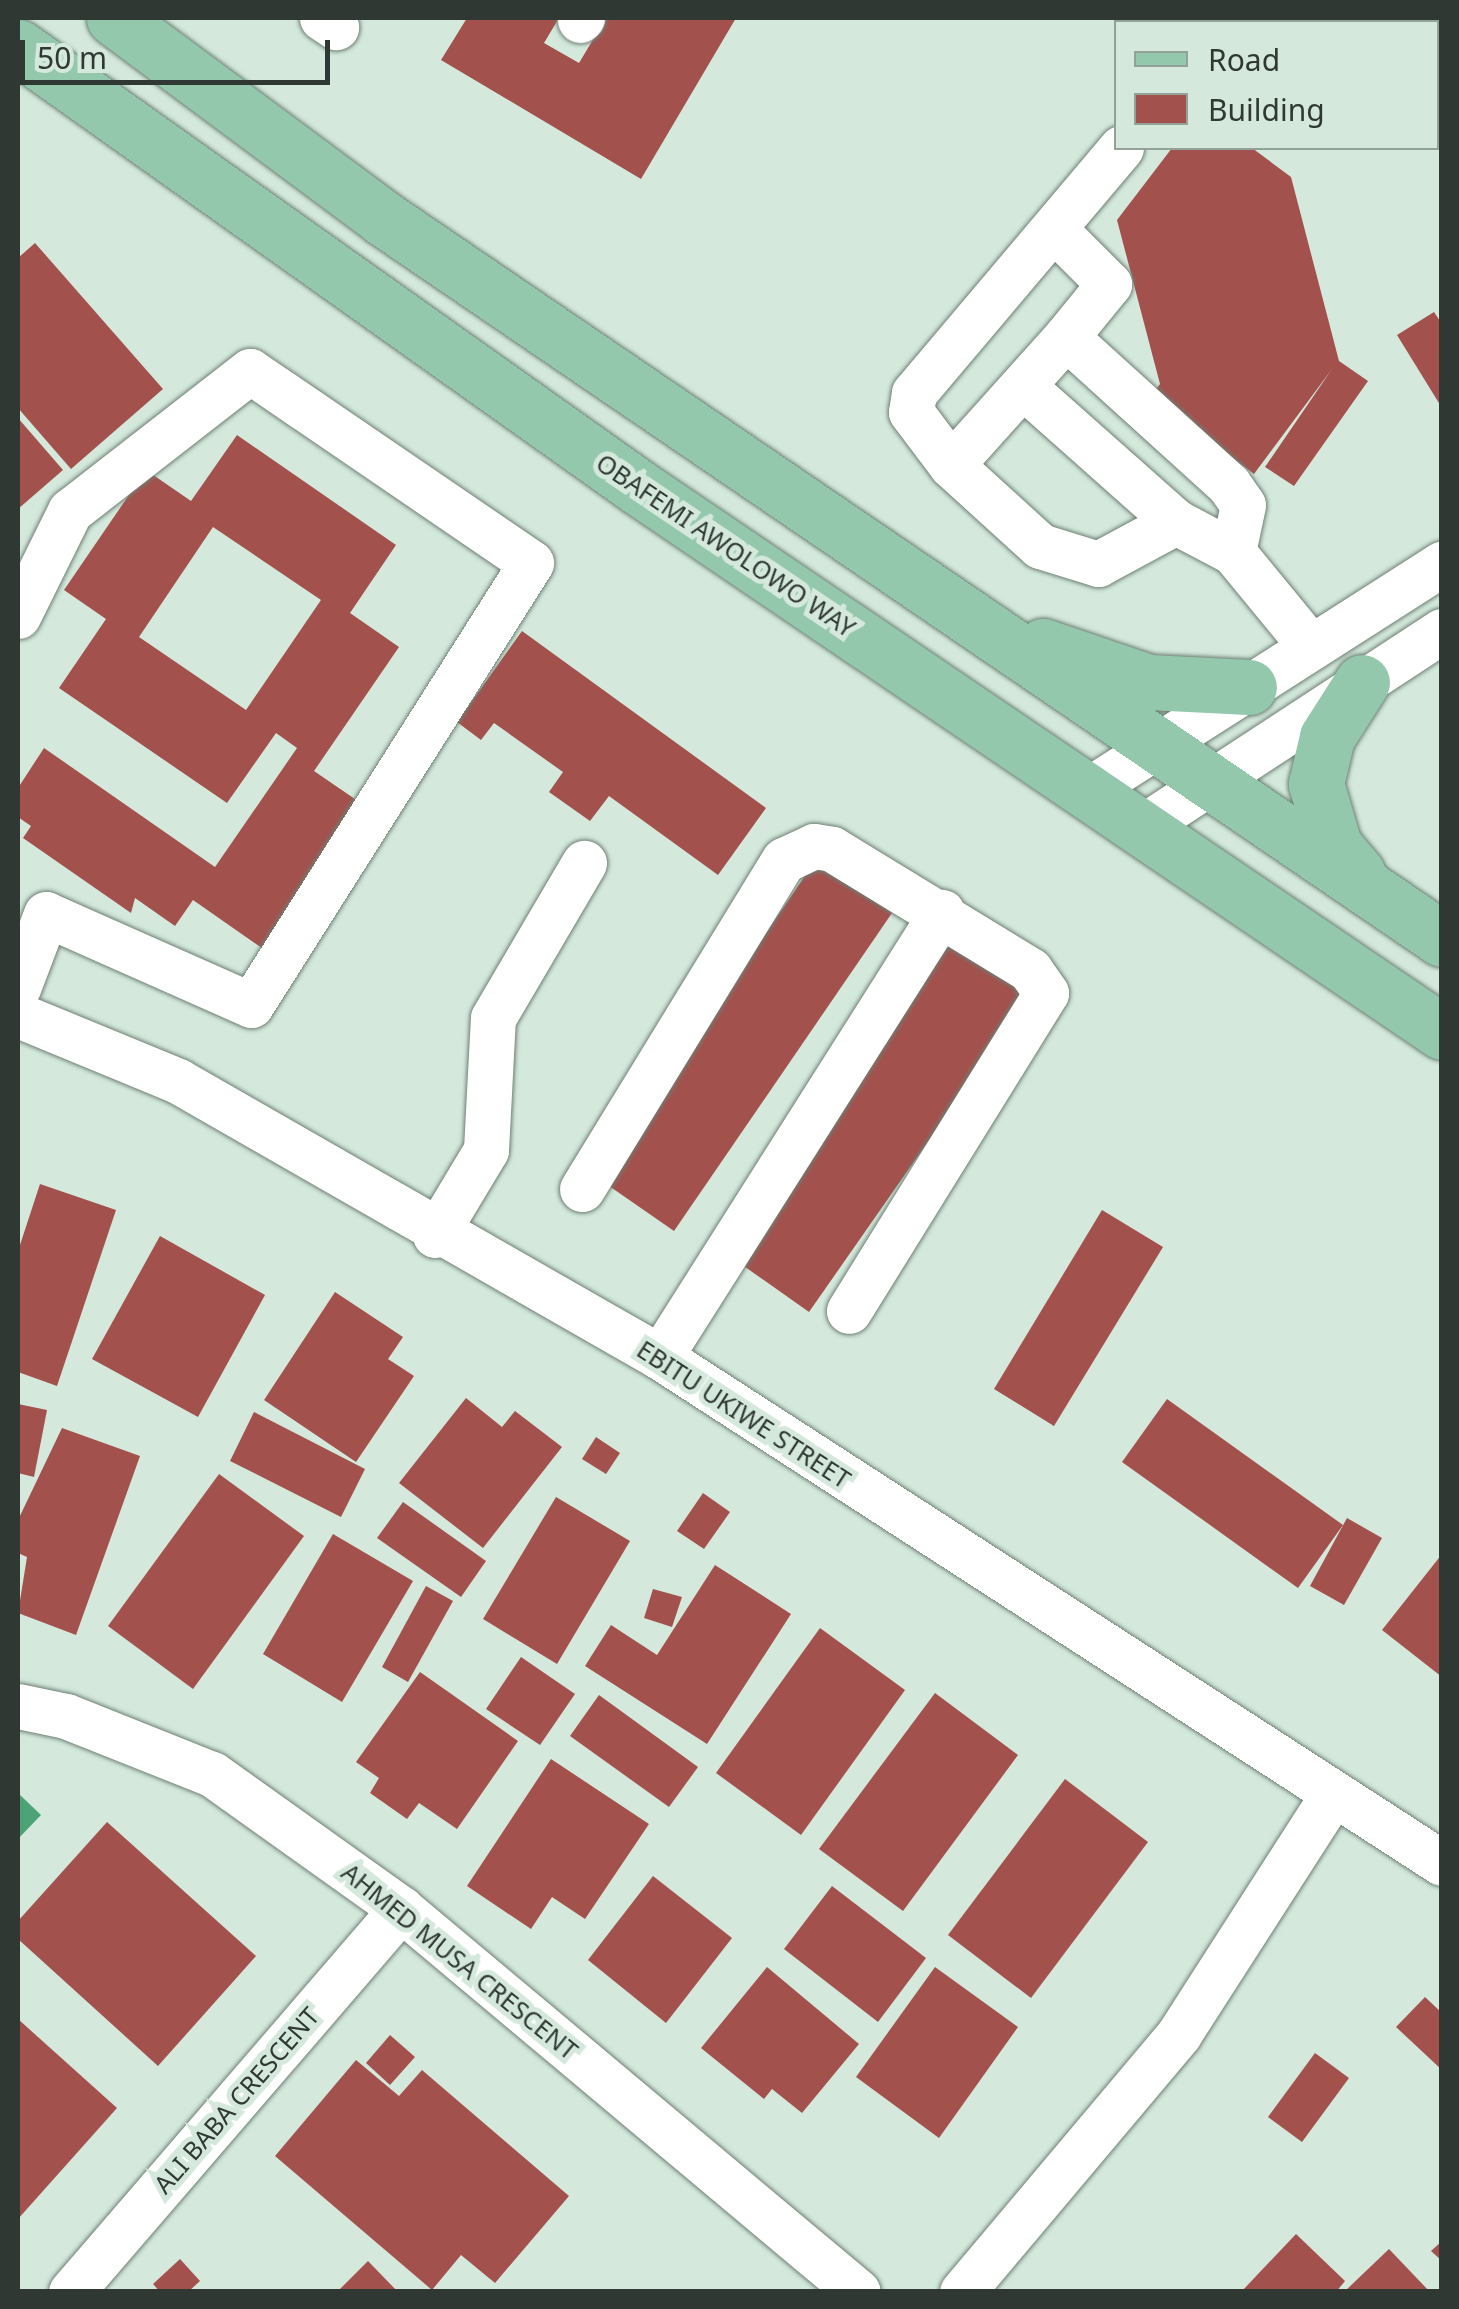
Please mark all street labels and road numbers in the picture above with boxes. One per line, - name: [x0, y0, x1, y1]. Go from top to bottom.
- street label: OBAFEMI AWOLOWO WAY: [591, 447, 861, 643]
- street label: EBITU UKIWE STREET: [632, 1334, 856, 1494]
- street label: AHMED MUSA CRESCENT: [336, 1857, 584, 2065]
- street label: ALI BABA CRESCENT: [147, 2001, 325, 2199]

